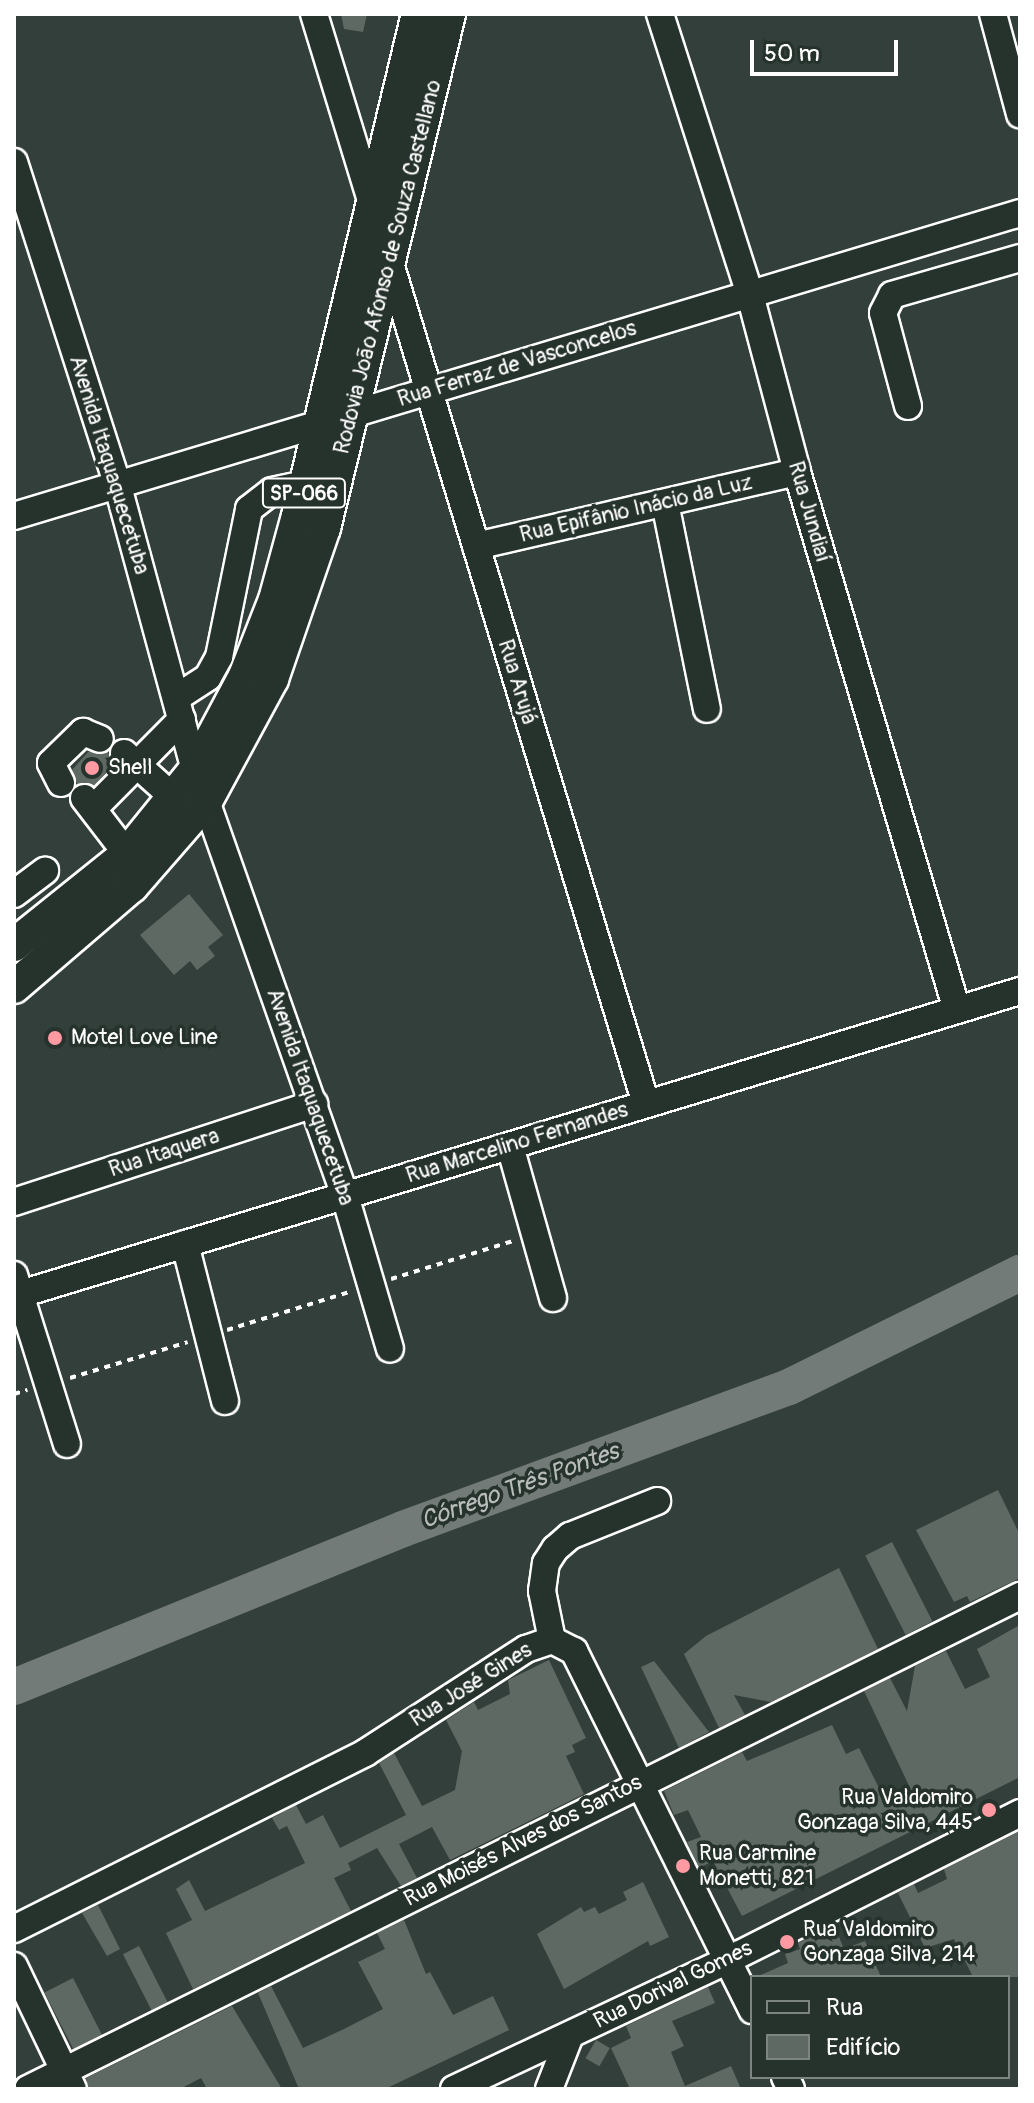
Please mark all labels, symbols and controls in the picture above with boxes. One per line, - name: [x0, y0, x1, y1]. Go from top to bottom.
- scale bar: [754, 24, 902, 74]
- text: 50 m: [764, 39, 820, 68]
- street label: Rodovia João Afonso de Souza Castellano: [329, 77, 447, 457]
- street label: Rua Ferraz de Vasconcelos: [394, 315, 640, 413]
- street label: Avenida Itaquaquecetuba: [63, 352, 155, 578]
- street label: Rua Jundiaí: [782, 458, 836, 566]
- street label: Rua Epifânio Inácio da Luz: [517, 469, 755, 549]
- road number: SP-066: [260, 477, 348, 509]
- street label: Rua Arujá: [492, 636, 542, 728]
- place label: Shell: [108, 755, 152, 781]
- marker: Shell: [83, 759, 101, 777]
- street label: Avenida Itaquaquecetuba: [260, 985, 360, 1209]
- place label: Motel Love Line: [71, 1025, 218, 1051]
- marker: Motel Love Line: [46, 1029, 64, 1047]
- street label: Rua Marcelino Fernandes: [403, 1097, 631, 1189]
- street label: Rua Itaquera: [106, 1123, 222, 1183]
- water label: Córrego Três Pontes: [417, 1437, 623, 1535]
- street label: Rua José Gines: [405, 1637, 537, 1733]
- street label: Rua Moisés Alves dos Santos: [400, 1769, 646, 1913]
- place label: Rua Valdomiro Gonzaga Silva, 445: [797, 1784, 973, 1836]
- marker: Rua Valdomiro Gonzaga Silva, 445: [980, 1801, 998, 1819]
- place label: Rua Carmine Monetti, 821: [699, 1840, 816, 1892]
- marker: Rua Carmine Monetti, 821: [674, 1857, 692, 1875]
- place label: Rua Valdomiro Gonzaga Silva, 214: [803, 1916, 975, 1968]
- marker: Rua Valdomiro Gonzaga Silva, 214: [778, 1933, 796, 1951]
- street label: Rua Dorival Gomes: [589, 1935, 757, 2035]
- legend: [750, 1975, 1010, 2079]
- text: Rua: [826, 1993, 863, 2022]
- text: Edifício: [826, 2033, 900, 2062]

